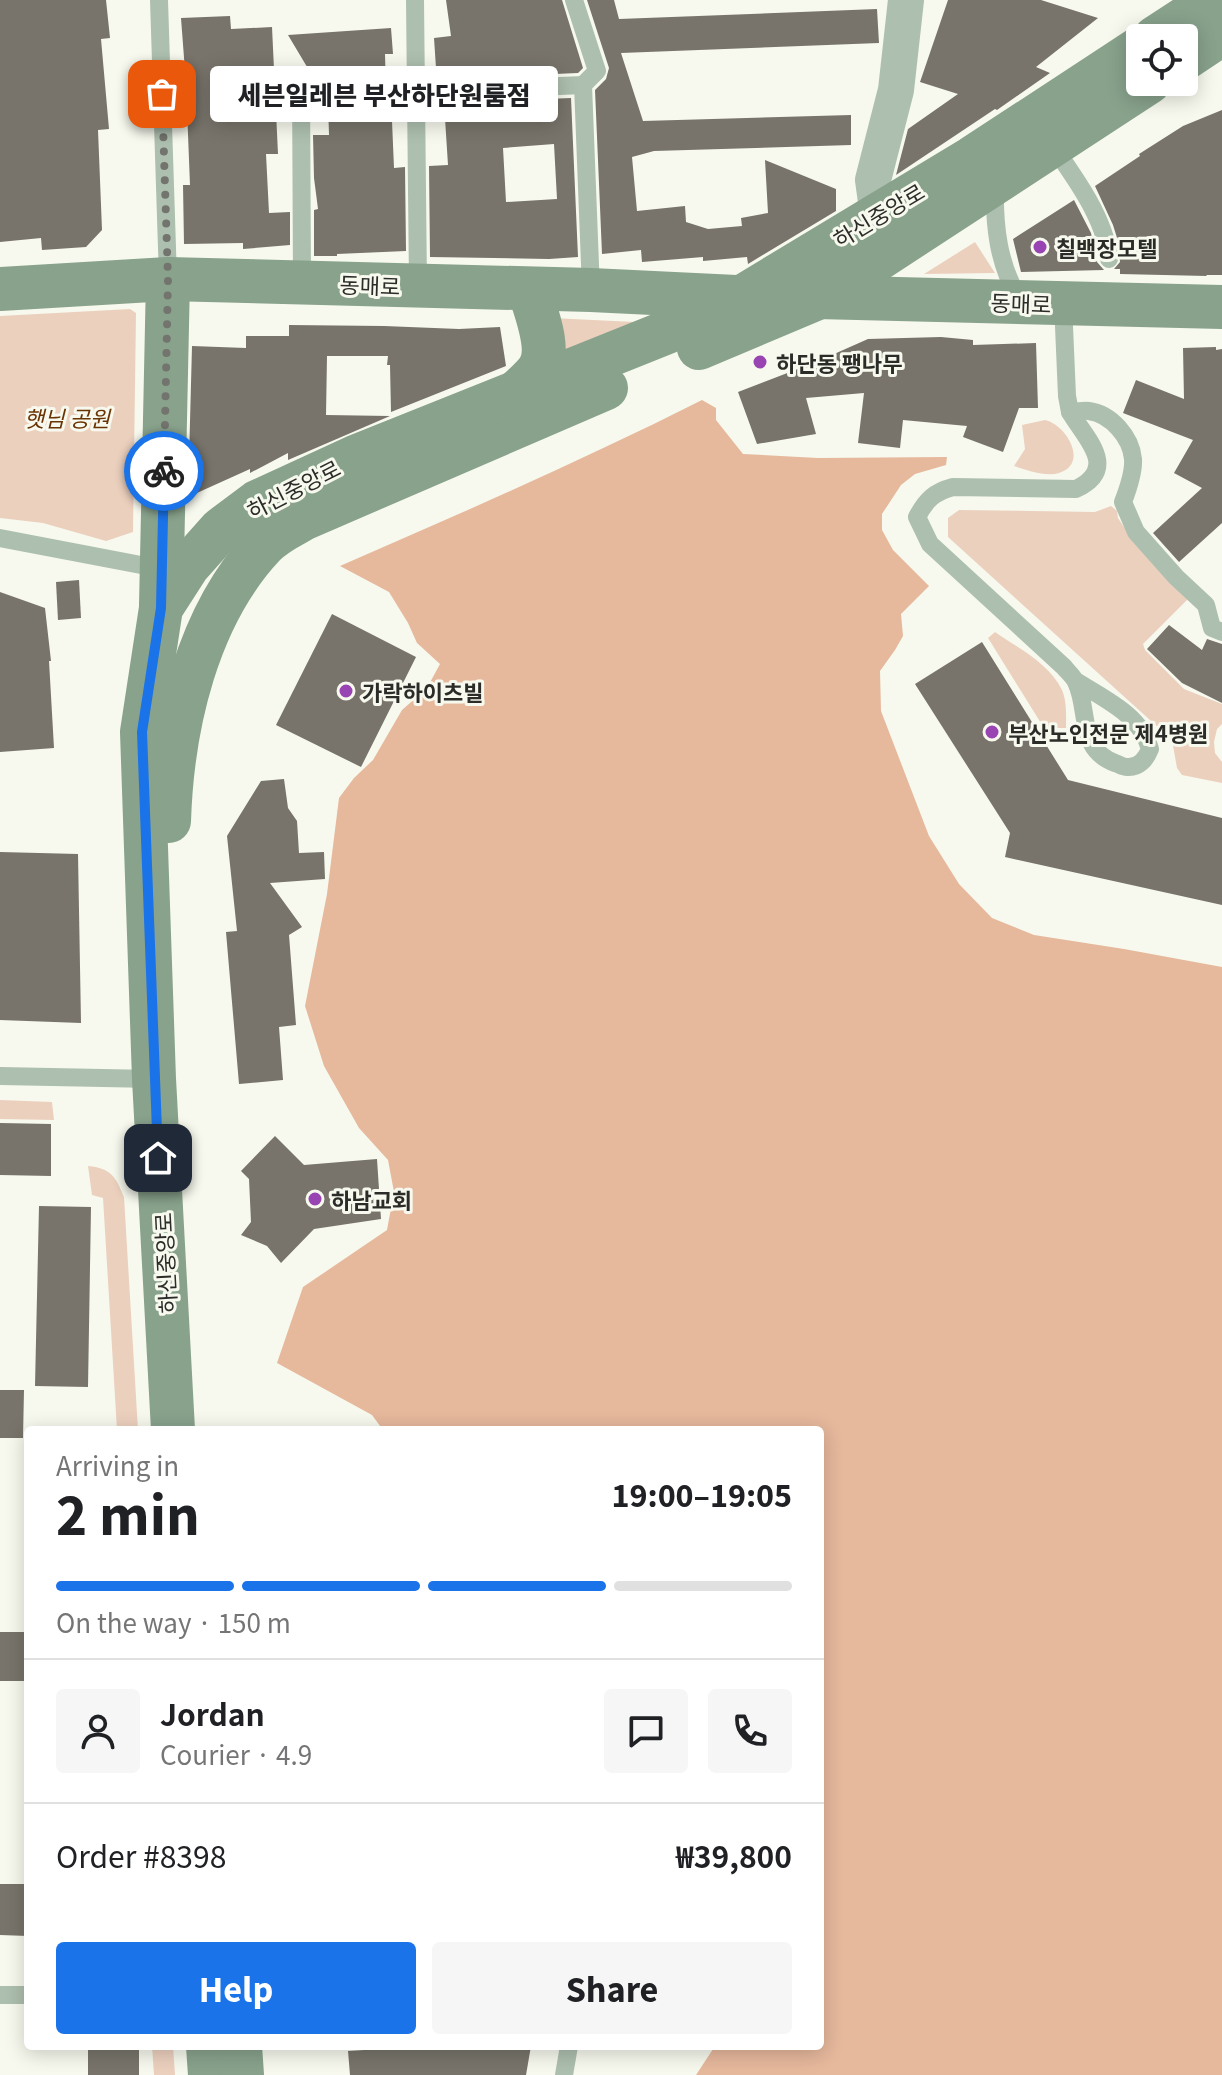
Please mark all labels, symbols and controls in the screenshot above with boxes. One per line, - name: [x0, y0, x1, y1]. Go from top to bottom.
- map controls: [1126, 24, 1198, 96]
- button: locate: [1126, 24, 1198, 96]
- pin: [128, 60, 196, 128]
- callout: 세븐일레븐 부산하단원룸점: [210, 66, 558, 122]
- icon: bag: [140, 72, 184, 116]
- text: 세븐일레븐 부산하단원룸점: [238, 75, 530, 112]
- street label: 하신중앙로: [826, 174, 930, 254]
- place label: 칠백장모텔: [1056, 231, 1157, 263]
- marker: 칠백장모텔: [1031, 238, 1049, 256]
- street label: 동매로: [339, 267, 401, 301]
- street label: 동매로: [990, 285, 1052, 319]
- place label: 하단동 팽나무: [776, 346, 902, 378]
- marker: 하단동 팽나무: [751, 353, 769, 371]
- park label: 햇님 공원: [24, 401, 112, 433]
- courier: [124, 431, 204, 511]
- icon: bike: [142, 449, 186, 493]
- street label: 하신중앙로: [241, 451, 345, 525]
- place label: 가락하이츠빌: [362, 675, 483, 707]
- marker: 가락하이츠빌: [337, 682, 355, 700]
- place label: 부산노인전문 제4병원: [1008, 716, 1208, 748]
- marker: 부산노인전문 제4병원: [983, 723, 1001, 741]
- pin: [124, 1124, 192, 1192]
- icon: home: [136, 1136, 180, 1180]
- place label: 하남교회: [331, 1183, 412, 1215]
- marker: 하남교회: [306, 1190, 324, 1208]
- street label: 하신중앙로: [145, 1212, 183, 1314]
- text: Arriving in: [56, 1446, 179, 1483]
- text: 19:00–19:05: [612, 1472, 792, 1516]
- text: 2 min: [56, 1475, 200, 1550]
- text: On the way · 150 m: [56, 1603, 291, 1640]
- button: person: [56, 1689, 140, 1773]
- button: chat: [604, 1689, 688, 1773]
- button: phone: [708, 1689, 792, 1773]
- text: Jordan: [160, 1691, 265, 1735]
- text: Courier · 4.9: [160, 1735, 312, 1772]
- text: Order #8398: [56, 1833, 226, 1877]
- text: ₩39,800: [676, 1833, 792, 1877]
- button: Help: [56, 1942, 416, 2034]
- button: Share: [432, 1942, 792, 2034]

